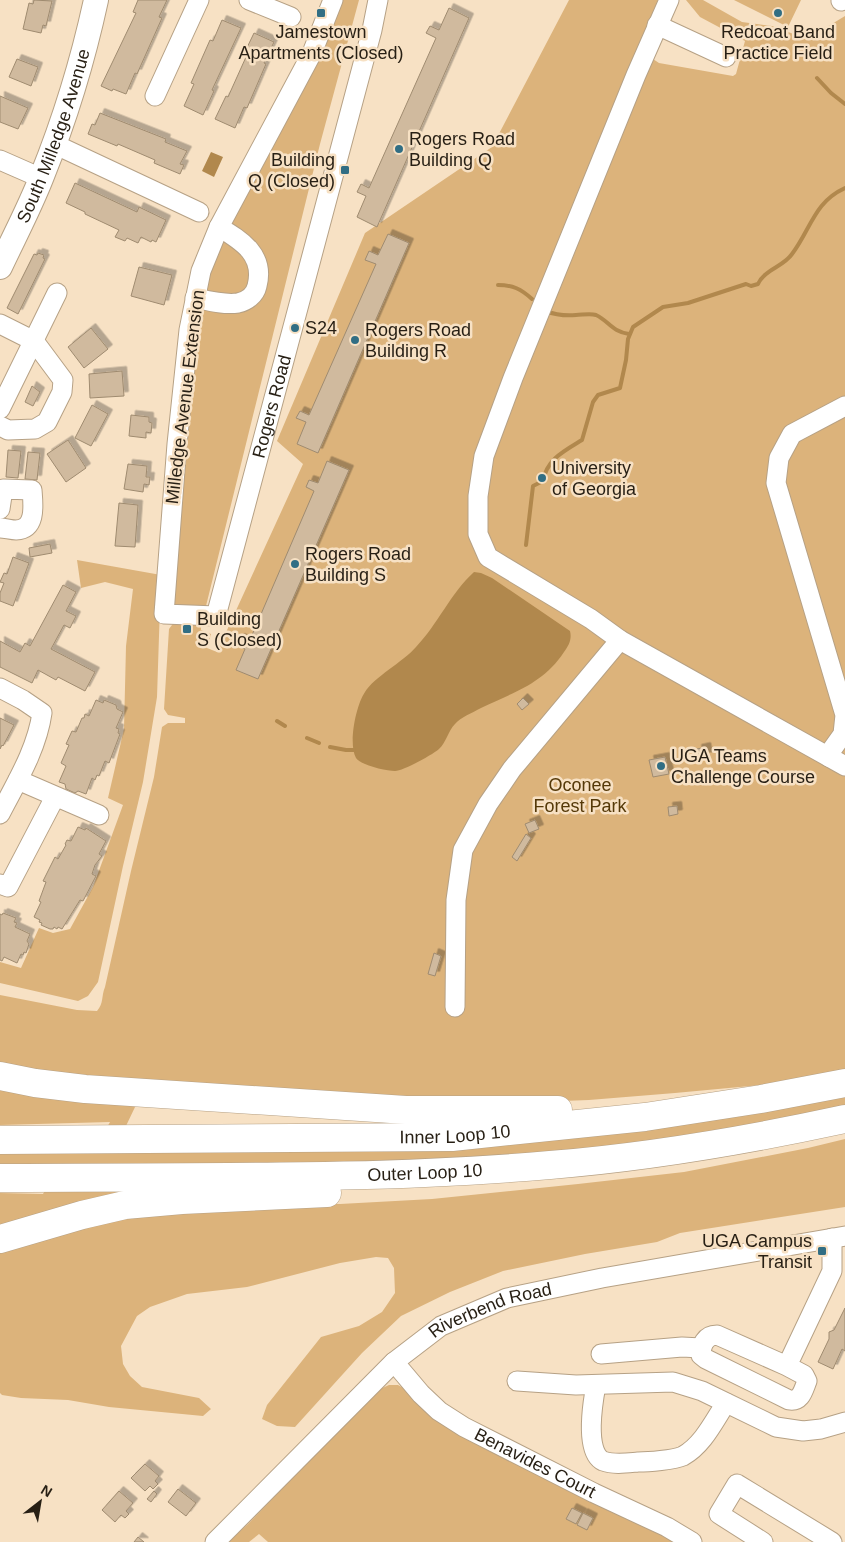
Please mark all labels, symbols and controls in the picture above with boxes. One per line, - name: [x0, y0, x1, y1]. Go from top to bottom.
- marker: Jamestown Apartments (Closed): [315, 7, 327, 19]
- marker: Redcoat Band Practice Field: [772, 7, 784, 19]
- place label: Jamestown Apartments (Closed): [238, 22, 404, 63]
- place label: Redcoat Band Practice Field: [721, 22, 835, 63]
- street label: South Milledge Avenue: [13, 47, 94, 226]
- place label: Rogers Road Building Q: [409, 129, 515, 170]
- marker: Rogers Road Building Q: [393, 143, 405, 155]
- place label: Building Q (Closed): [248, 150, 335, 191]
- marker: Building Q (Closed): [339, 164, 351, 176]
- street label: Milledge Avenue Extension: [162, 289, 208, 505]
- place label: S24: [305, 318, 337, 338]
- place label: Rogers Road Building R: [365, 320, 471, 361]
- marker: S24: [289, 322, 301, 334]
- marker: Rogers Road Building R: [349, 334, 361, 346]
- street label: Rogers Road: [248, 353, 295, 460]
- place label: University of Georgia: [552, 458, 637, 499]
- marker: University of Georgia: [536, 472, 548, 484]
- place label: Rogers Road Building S: [305, 544, 411, 585]
- marker: Rogers Road Building S: [289, 558, 301, 570]
- place label: Building S (Closed): [197, 609, 282, 650]
- marker: Building S (Closed): [181, 623, 193, 635]
- place label: UGA Teams Challenge Course: [671, 746, 815, 787]
- marker: UGA Teams Challenge Course: [655, 760, 667, 772]
- park label: Oconee Forest Park: [533, 775, 628, 816]
- street label: Inner Loop 10: [399, 1121, 511, 1147]
- street label: Outer Loop 10: [367, 1160, 483, 1185]
- place label: UGA Campus Transit: [702, 1231, 812, 1272]
- marker: UGA Campus Transit: [816, 1245, 828, 1257]
- street label: Riverbend Road: [424, 1279, 553, 1342]
- street label: Benavides Court: [471, 1424, 599, 1502]
- north arrow: [15, 1477, 65, 1527]
- text: N: [38, 1481, 55, 1500]

